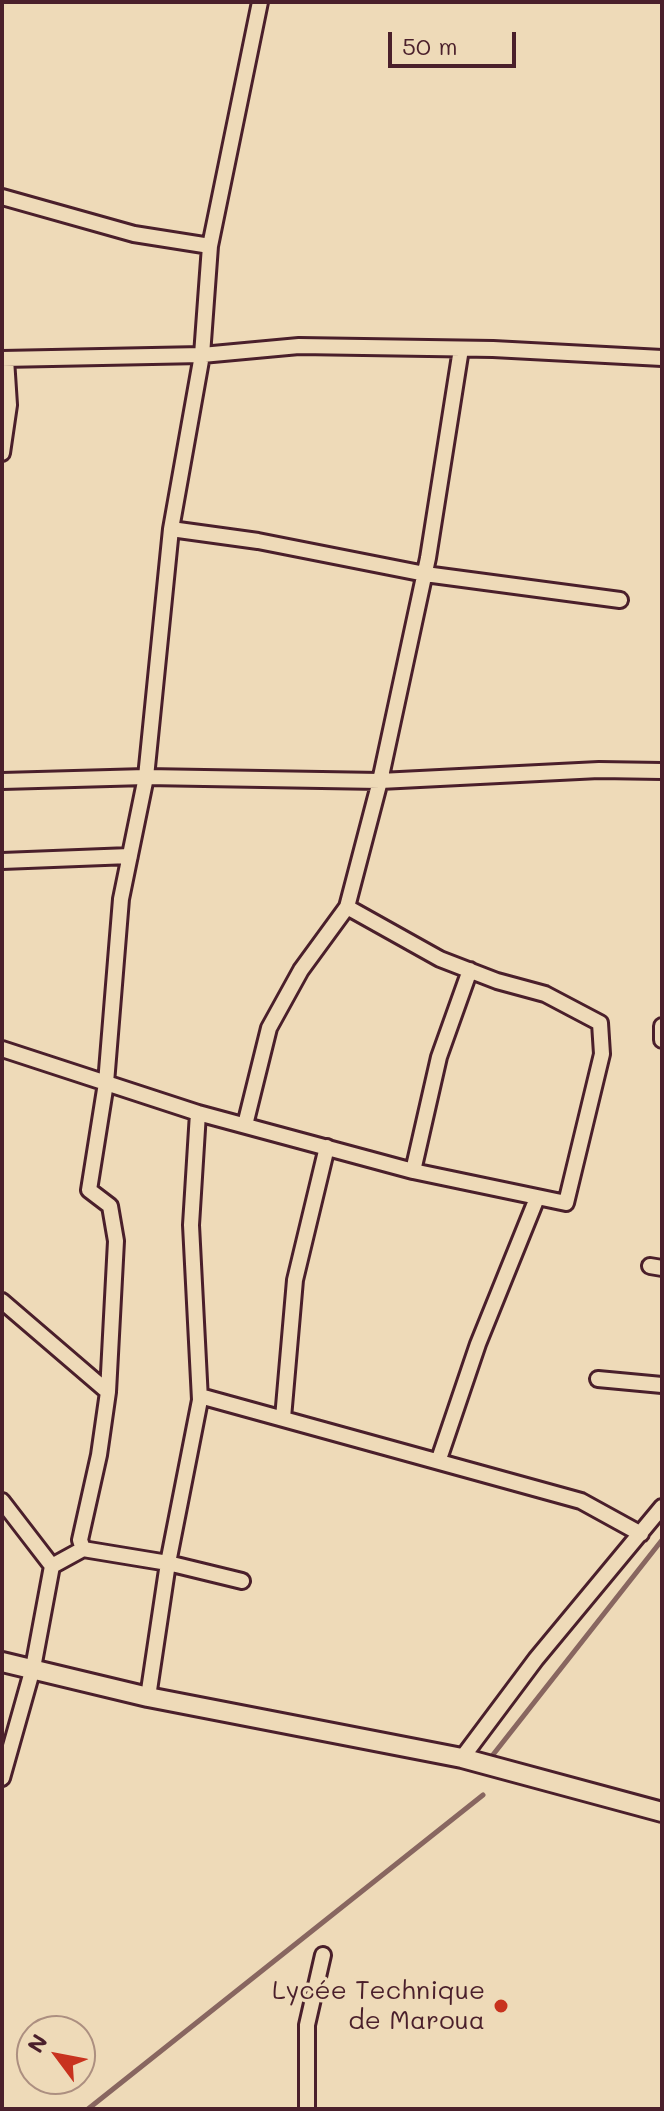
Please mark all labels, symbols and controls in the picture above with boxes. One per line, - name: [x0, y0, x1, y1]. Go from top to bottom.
- scale bar: [392, 16, 520, 66]
- text: 50 m: [402, 30, 458, 61]
- place label: Lycée Technique de Maroua: [272, 1975, 485, 2036]
- marker: Lycée Technique de Maroua: [492, 1997, 510, 2015]
- north arrow: [16, 2015, 96, 2095]
- text: N: [20, 2028, 54, 2058]

